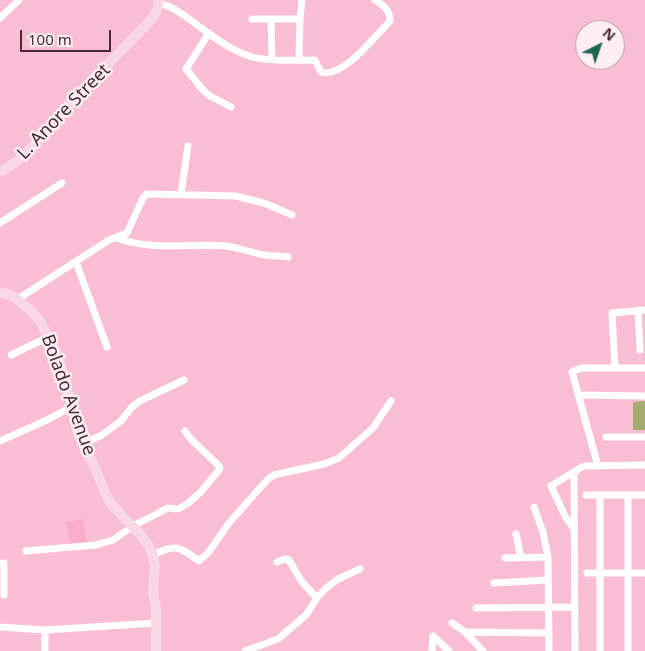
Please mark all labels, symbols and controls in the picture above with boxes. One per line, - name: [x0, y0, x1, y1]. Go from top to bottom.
- scale bar: [22, 20, 114, 52]
- north arrow: [575, 20, 625, 70]
- text: N: [599, 23, 620, 45]
- text: 100 m: [28, 29, 72, 49]
- street label: L. Anore Street: [13, 60, 115, 164]
- street label: Bolado Avenue: [36, 332, 100, 458]

